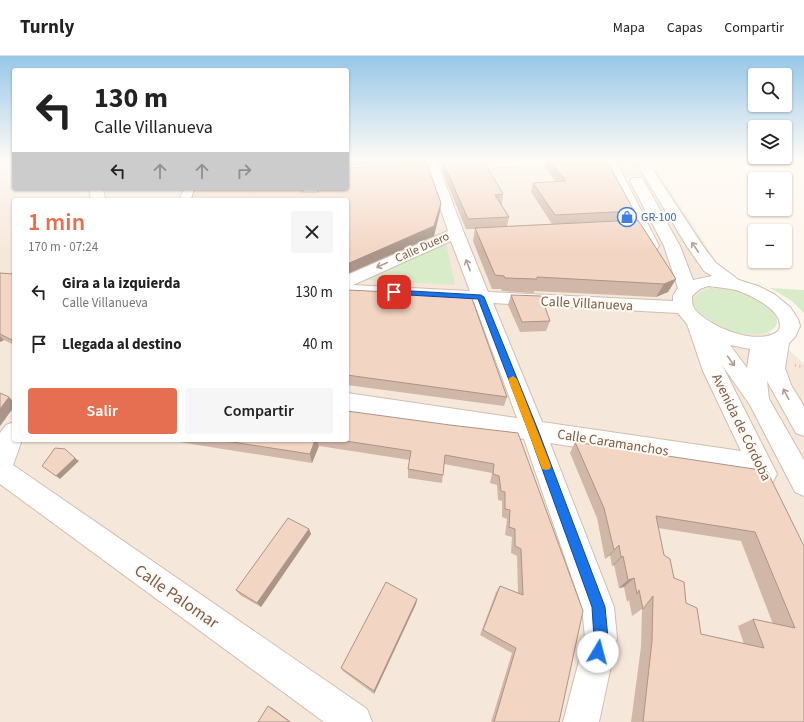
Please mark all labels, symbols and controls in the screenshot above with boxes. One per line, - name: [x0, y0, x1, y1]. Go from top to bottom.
- text: Turnly: [20, 14, 74, 41]
- text: Mapa: [613, 18, 645, 38]
- text: Capas: [667, 18, 702, 38]
- text: Compartir: [724, 18, 784, 38]
- map controls: [748, 68, 792, 268]
- button: search: [748, 68, 792, 112]
- text: 130 m: [94, 78, 168, 118]
- icon: left: [28, 84, 80, 136]
- text: Calle Villanueva: [94, 115, 213, 140]
- button: layers: [748, 120, 792, 164]
- icon: left: [107, 160, 129, 182]
- icon: ahead: [149, 160, 171, 182]
- icon: ahead: [191, 160, 213, 182]
- icon: right: [233, 160, 255, 182]
- button: +: [748, 172, 792, 216]
- text: 1 min: [28, 205, 85, 240]
- shop icon: GR-100: [616, 206, 638, 228]
- place label: GR-100: [641, 209, 677, 226]
- button: close: [291, 211, 333, 253]
- button: −: [748, 224, 792, 268]
- street label: Calle Duero: [392, 228, 452, 267]
- text: 170 m · 07:24: [28, 238, 98, 256]
- one-way arrow: [691, 241, 699, 252]
- one-way arrow: [464, 259, 472, 271]
- one-way arrow: [376, 262, 388, 270]
- text: Gira a la izquierda: [62, 273, 181, 294]
- pin: [377, 275, 411, 309]
- icon: left: [28, 281, 50, 303]
- icon: arrive: [383, 281, 405, 303]
- text: 130 m: [295, 282, 333, 303]
- street label: Calle Villanueva: [540, 292, 634, 316]
- text: Calle Villanueva: [62, 294, 148, 312]
- icon: arrive: [28, 333, 50, 355]
- text: Llegada al destino: [62, 334, 182, 355]
- text: 40 m: [303, 334, 333, 355]
- one-way arrow: [727, 355, 736, 366]
- street label: Avenida de Córdoba: [706, 370, 776, 485]
- button: Salir: [28, 388, 177, 434]
- button: Compartir: [185, 388, 333, 434]
- one-way arrow: [781, 388, 789, 400]
- street label: Calle Caramanchos: [556, 424, 670, 462]
- street label: Calle Palomar: [129, 559, 224, 635]
- position arrow: [577, 631, 619, 673]

